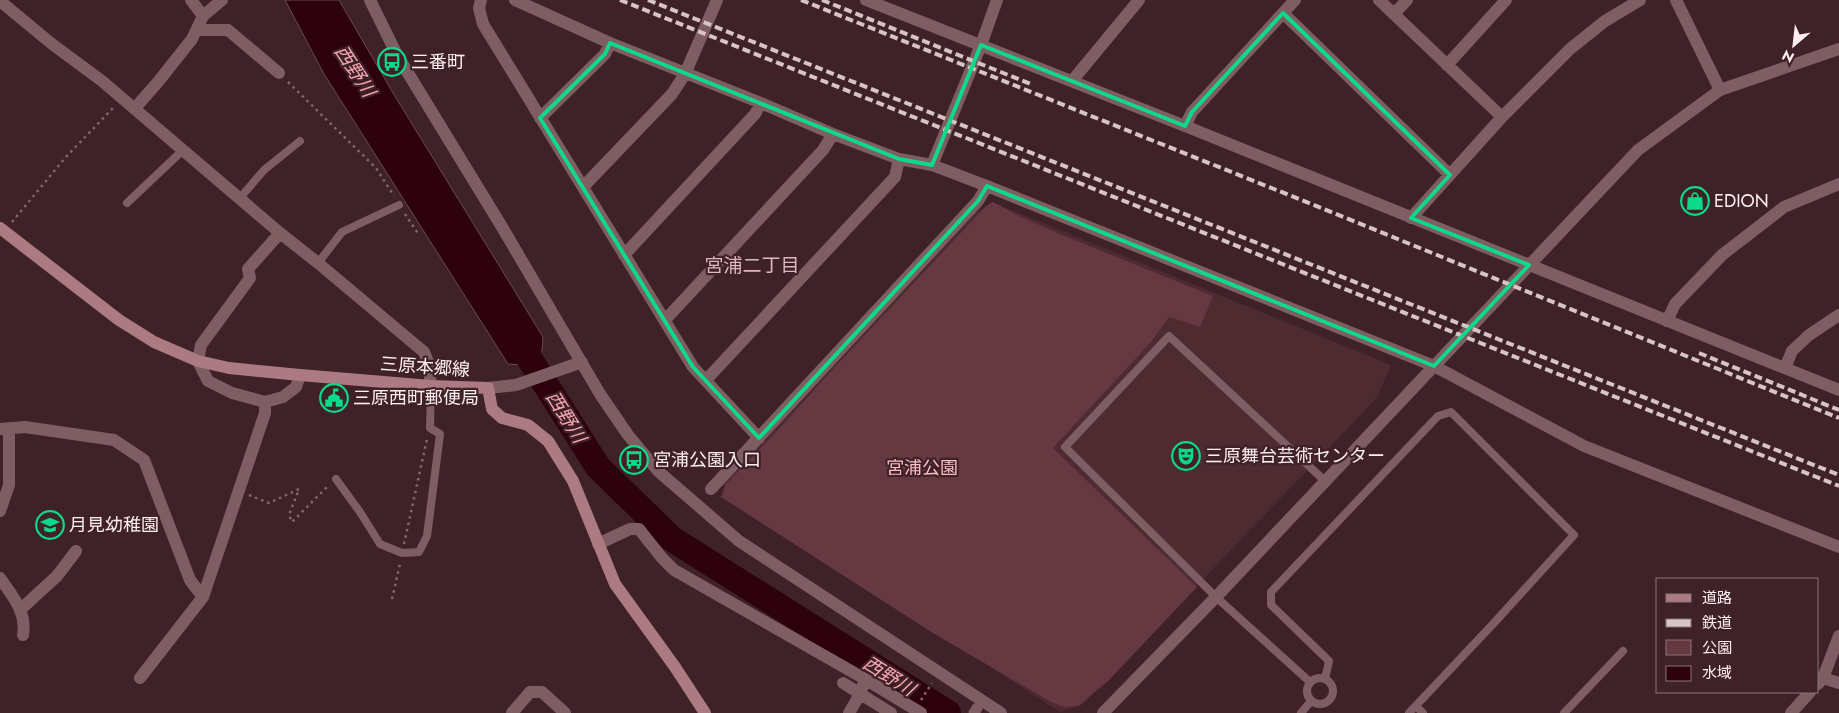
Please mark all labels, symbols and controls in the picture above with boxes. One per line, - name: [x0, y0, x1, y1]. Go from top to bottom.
- north arrow: [1769, 20, 1819, 70]
- water label: 西野川: [328, 40, 383, 104]
- text: N: [1778, 45, 1798, 68]
- bus stop icon: 三番町: [377, 47, 407, 77]
- place label: 三番町: [411, 49, 465, 75]
- shop icon: EDION: [1680, 186, 1710, 216]
- place label: EDION: [1714, 188, 1769, 214]
- district label: 宮浦二丁目: [704, 252, 800, 279]
- street label: 三原本郷線: [379, 351, 471, 383]
- public building icon: 三原西町郵便局: [319, 383, 349, 413]
- place label: 三原西町郵便局: [353, 385, 479, 411]
- water label: 西野川: [539, 386, 594, 450]
- theatre icon: 三原舞台芸術センター: [1171, 441, 1201, 471]
- place label: 三原舞台芸術センター: [1205, 443, 1385, 469]
- bus stop icon: 宮浦公園入口: [619, 445, 649, 475]
- place label: 宮浦公園入口: [653, 447, 761, 473]
- park label: 宮浦公園: [886, 455, 958, 481]
- school or university icon: 月見幼稚園: [35, 510, 65, 540]
- place label: 月見幼稚園: [69, 512, 159, 538]
- legend: [1656, 578, 1819, 693]
- text: 道路: [1702, 587, 1732, 609]
- text: 鉄道: [1702, 612, 1732, 634]
- text: 公園: [1702, 637, 1732, 659]
- water label: 西野川: [858, 649, 922, 704]
- text: 水域: [1702, 662, 1732, 684]

